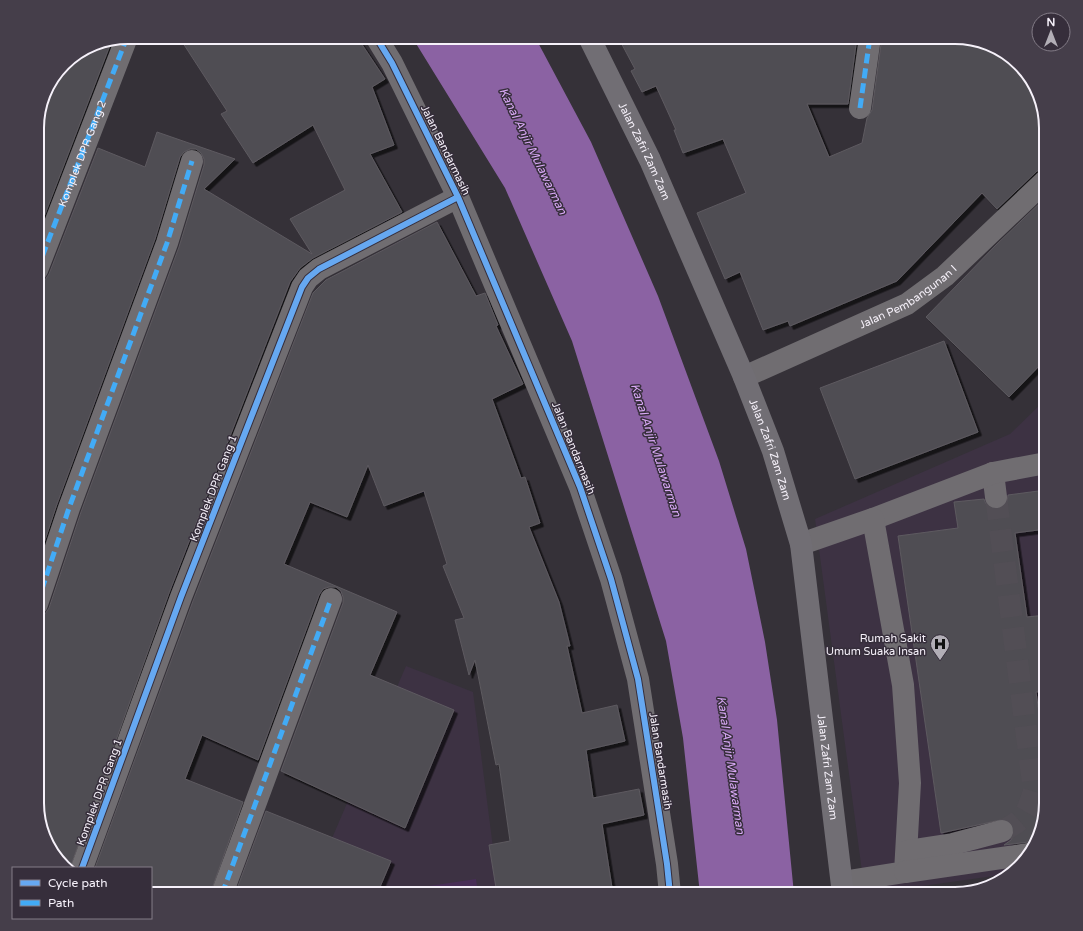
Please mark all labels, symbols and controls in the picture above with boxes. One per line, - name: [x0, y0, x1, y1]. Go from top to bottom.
- north arrow: [1031, 12, 1071, 52]
- text: N: [1047, 16, 1055, 29]
- water label: Kanal Anjir Mulawarman: [496, 85, 570, 217]
- street label: Komplek DPR Gang 2: [56, 98, 109, 209]
- street label: Jalan Zafri Zam Zam: [615, 100, 673, 202]
- street label: Jalan Bandarmasih: [418, 103, 473, 197]
- street label: Jalan Pembangunan I: [857, 262, 960, 332]
- water label: Kanal Anjir Mulawarman: [628, 382, 684, 519]
- street label: Jalan Zafri Zam Zam: [746, 397, 793, 502]
- street label: Jalan Bandarmasih: [549, 400, 598, 496]
- street label: Komplek DPR Gang 1: [187, 433, 240, 543]
- place label: Rumah Sakit Umum Suaka Insan: [826, 632, 926, 658]
- hospital icon: Rumah Sakit Umum Suaka Insan: [929, 633, 951, 661]
- water label: Kanal Anjir Mulawarman: [714, 695, 748, 836]
- street label: Jalan Bandarmasih: [646, 711, 675, 811]
- street label: Jalan Zafri Zam Zam: [814, 713, 840, 821]
- street label: Komplek DPR Gang 1: [74, 737, 125, 848]
- legend: [12, 867, 152, 919]
- text: Cycle path: [48, 876, 107, 890]
- text: Path: [48, 896, 74, 910]

